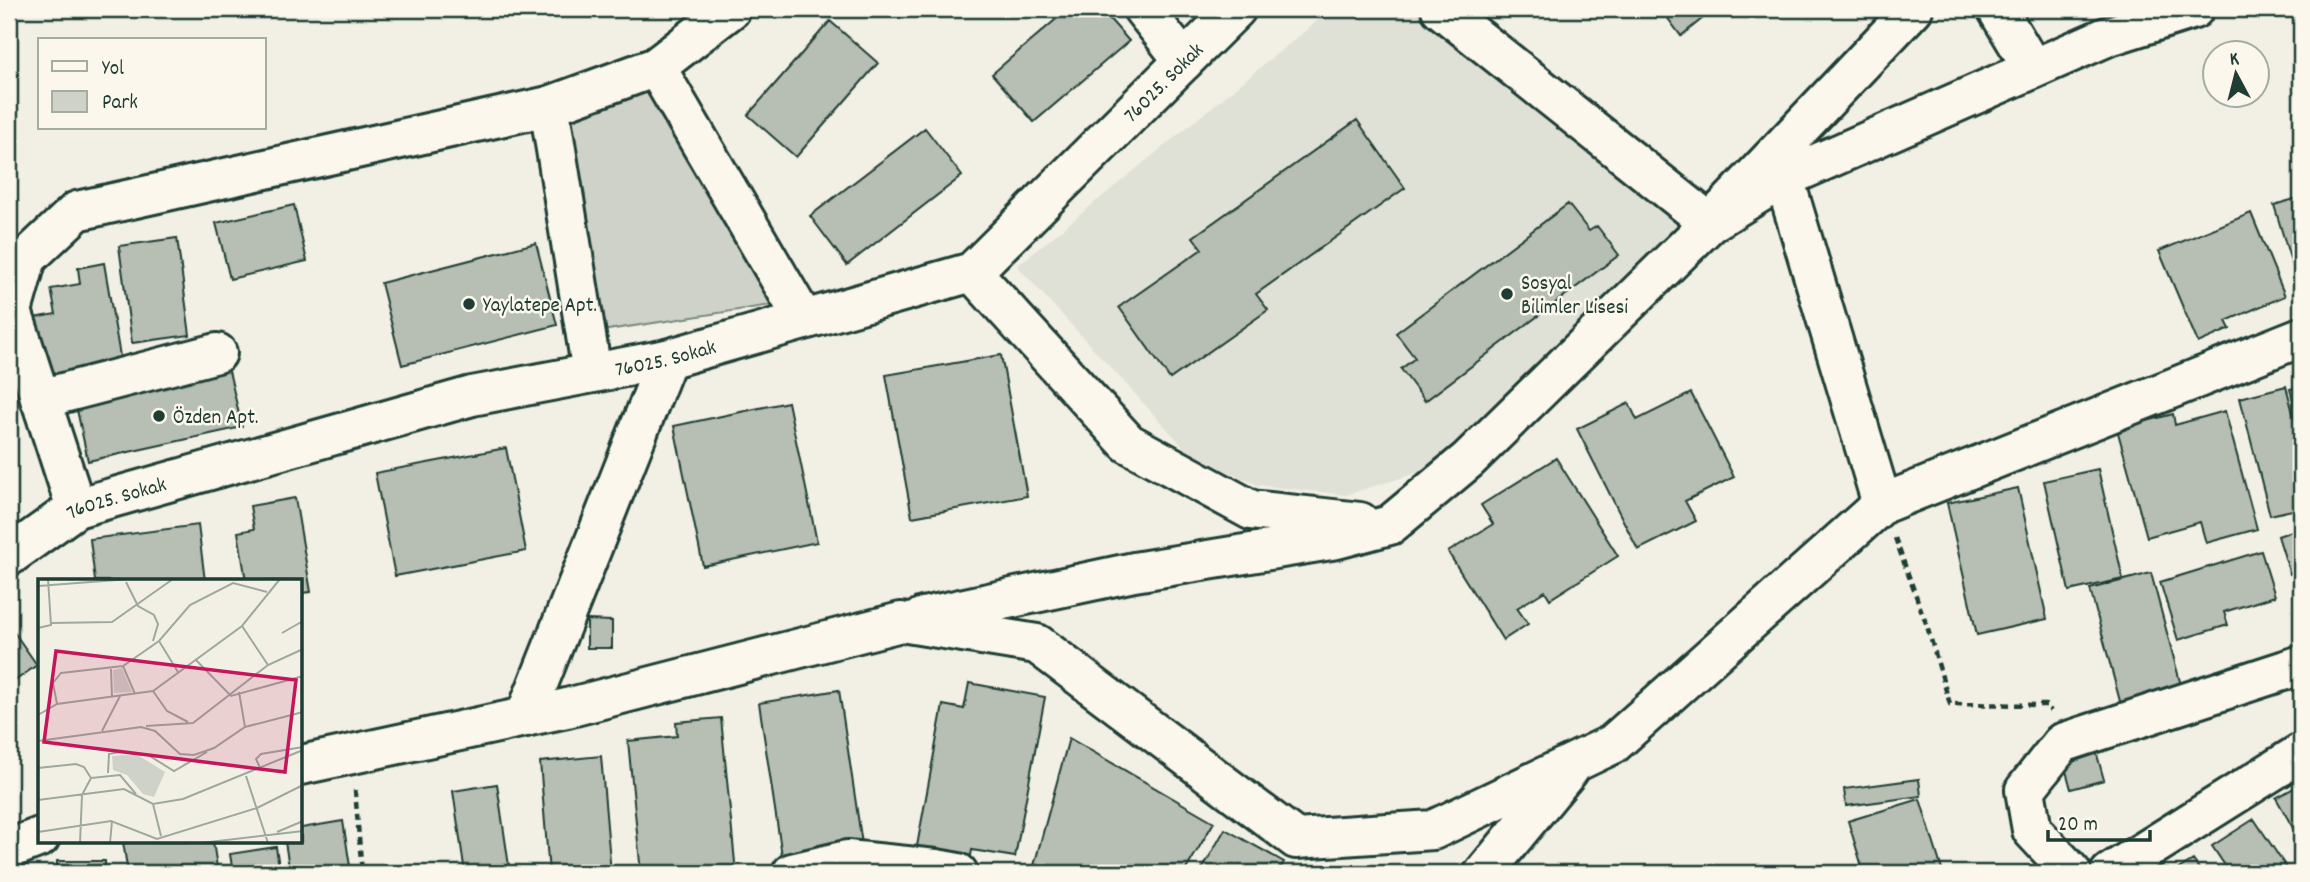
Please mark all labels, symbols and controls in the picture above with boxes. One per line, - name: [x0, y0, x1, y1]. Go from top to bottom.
- street label: 76025. Sokak: [1118, 37, 1212, 131]
- legend: [38, 38, 266, 130]
- north arrow: [2202, 38, 2272, 108]
- text: K: [2228, 47, 2241, 75]
- text: Yol: [102, 55, 124, 85]
- text: Park: [102, 89, 138, 119]
- place label: Sosyal Bilimler Lisesi: [1521, 270, 1628, 324]
- marker: Sosyal Bilimler Lisesi: [1499, 286, 1515, 302]
- place label: Yaylatepe Apt.: [483, 292, 597, 322]
- marker: Yaylatepe Apt.: [461, 296, 477, 312]
- street label: 76025. Sokak: [613, 334, 720, 387]
- place label: Özden Apt.: [173, 404, 258, 434]
- marker: Özden Apt.: [151, 408, 167, 424]
- street label: 76025. Sokak: [61, 471, 170, 528]
- inset map: [38, 579, 303, 844]
- scale bar: [2048, 798, 2149, 842]
- text: 20 m: [2058, 811, 2098, 841]

